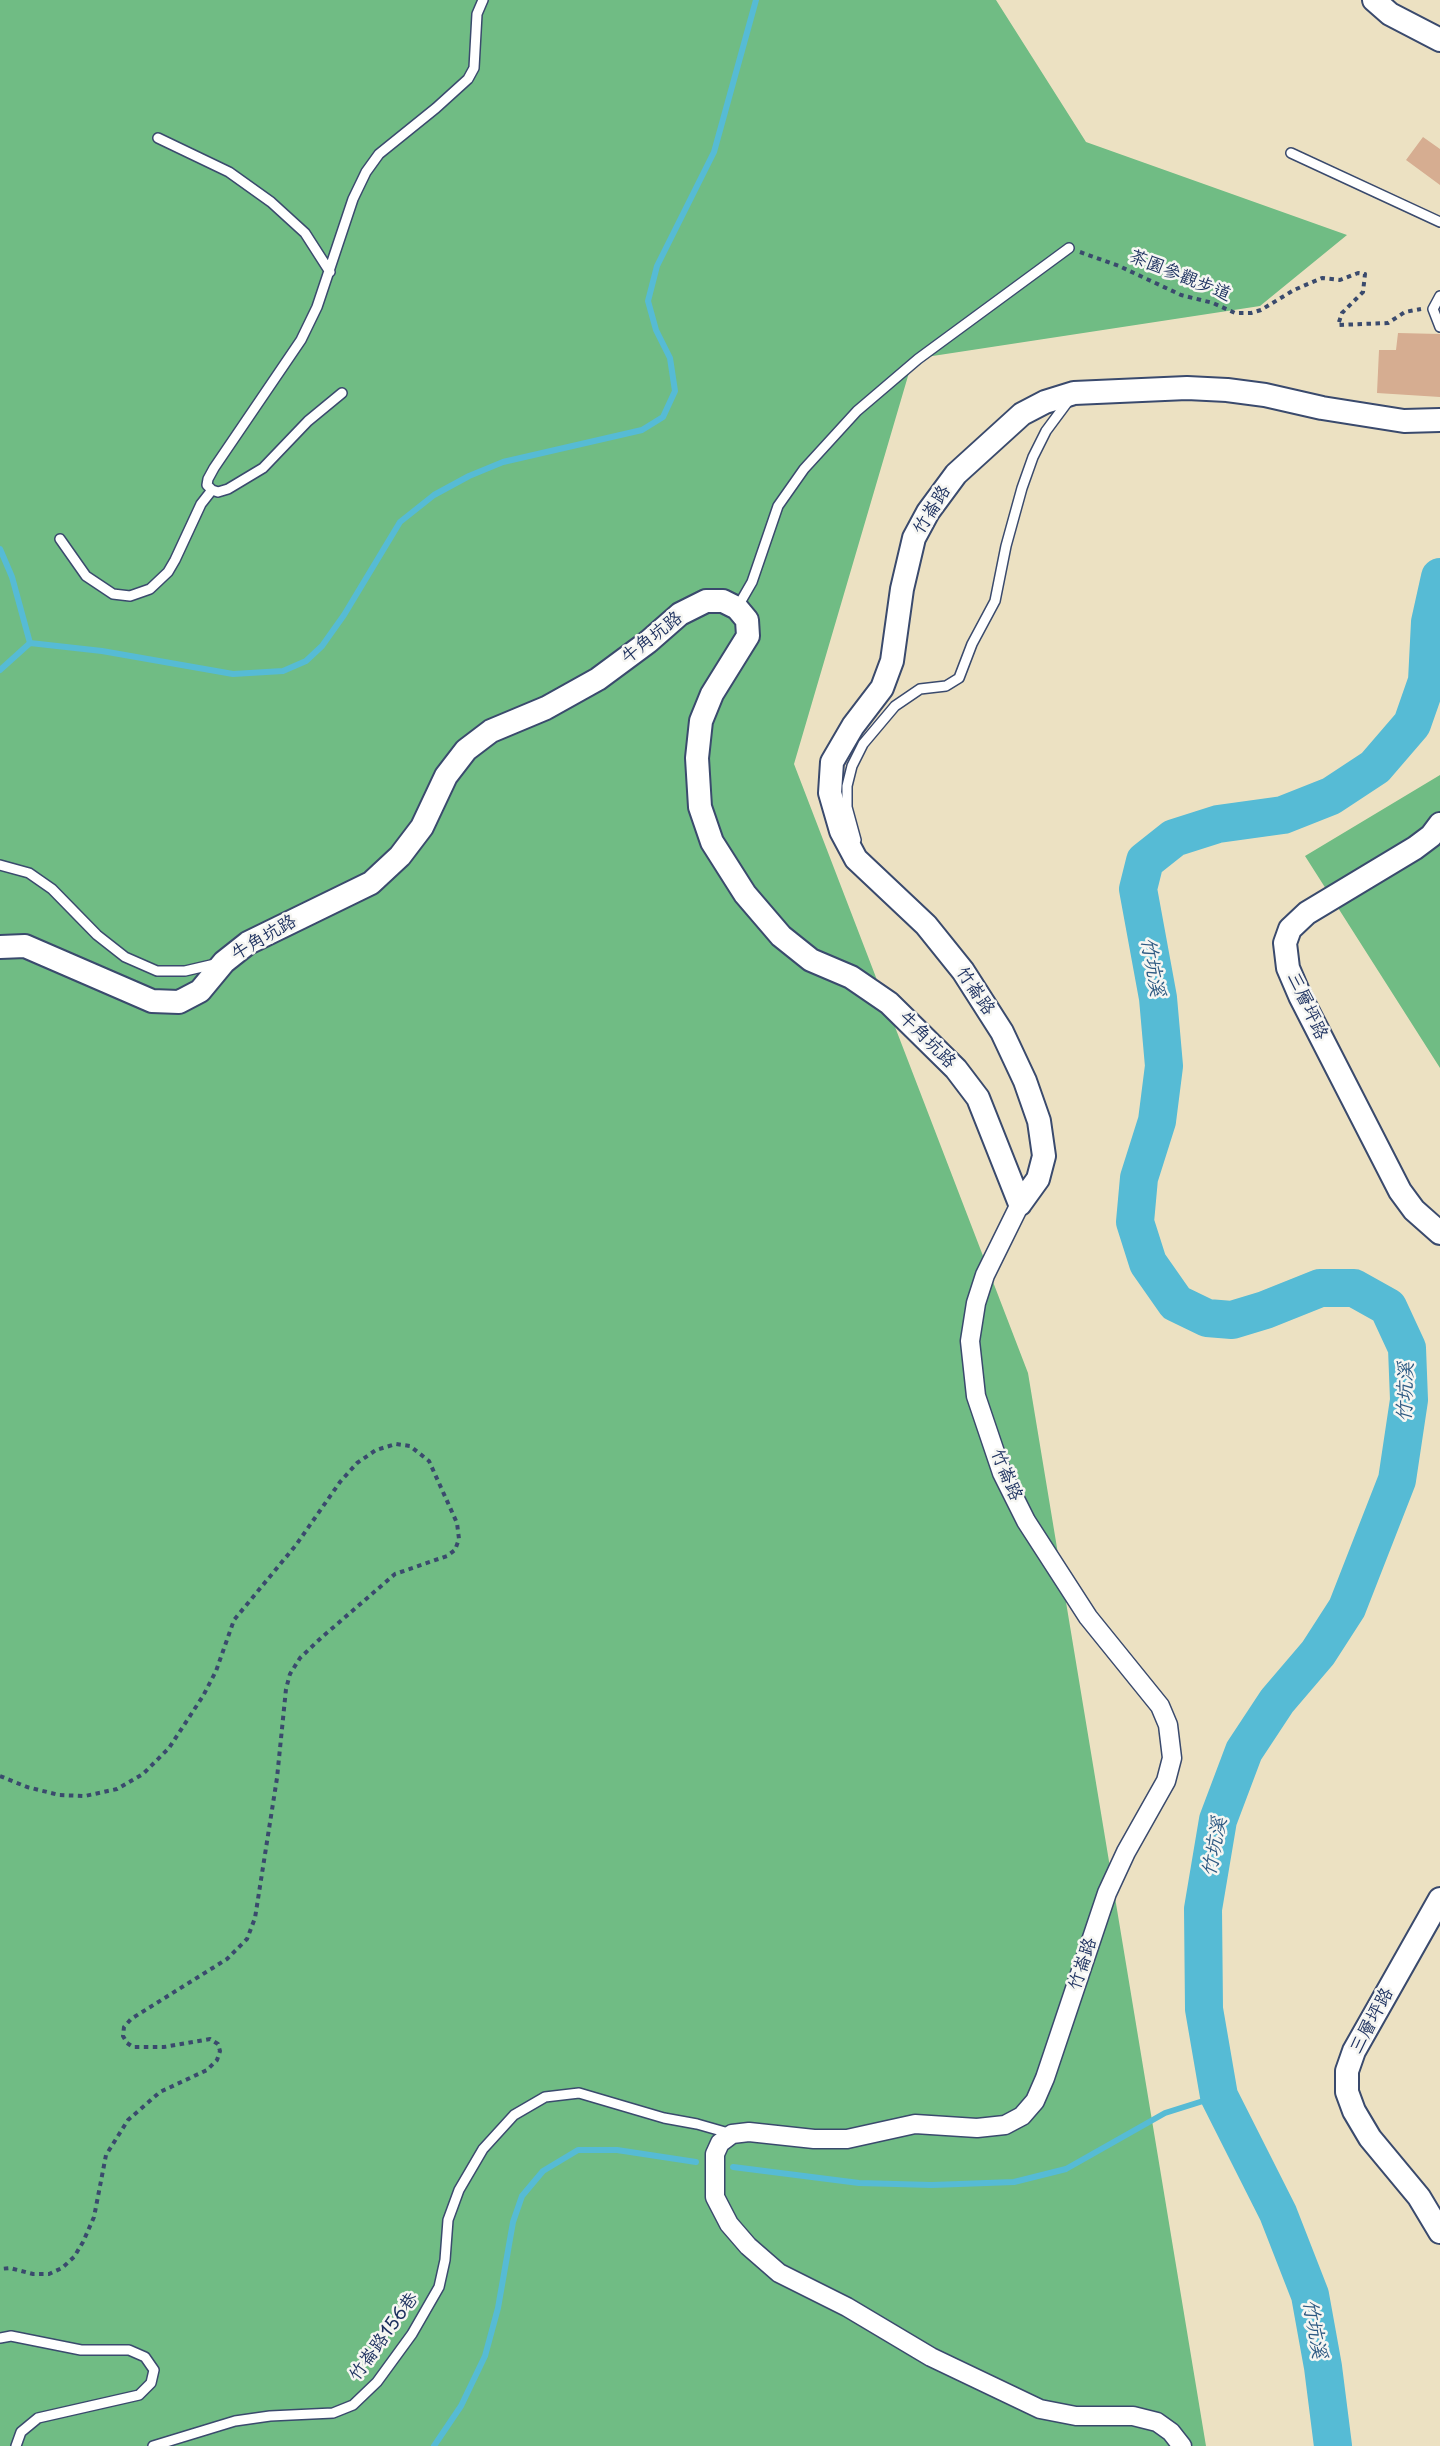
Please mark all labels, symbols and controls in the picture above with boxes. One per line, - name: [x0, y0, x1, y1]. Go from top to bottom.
- street label: 茶園參觀步道: [1126, 246, 1234, 306]
- street label: 竹崙路: [909, 481, 955, 539]
- street label: 牛角坑路: [617, 607, 687, 669]
- street label: 牛角坑路: [227, 911, 301, 965]
- water label: 竹坑溪: [1135, 935, 1169, 999]
- street label: 竹崙路: [951, 963, 999, 1019]
- street label: 三層坪路: [1282, 969, 1332, 1043]
- street label: 牛角坑路: [894, 1007, 960, 1073]
- water label: 竹坑溪: [1393, 1362, 1419, 1422]
- street label: 竹崙路: [986, 1446, 1026, 1504]
- water label: 竹坑溪: [1197, 1815, 1233, 1879]
- street label: 竹崙路: [1064, 1935, 1102, 1993]
- street label: 三層坪路: [1346, 1984, 1398, 2058]
- street label: 竹崙路156巷: [345, 2289, 423, 2385]
- water label: 竹坑溪: [1297, 2297, 1331, 2361]

